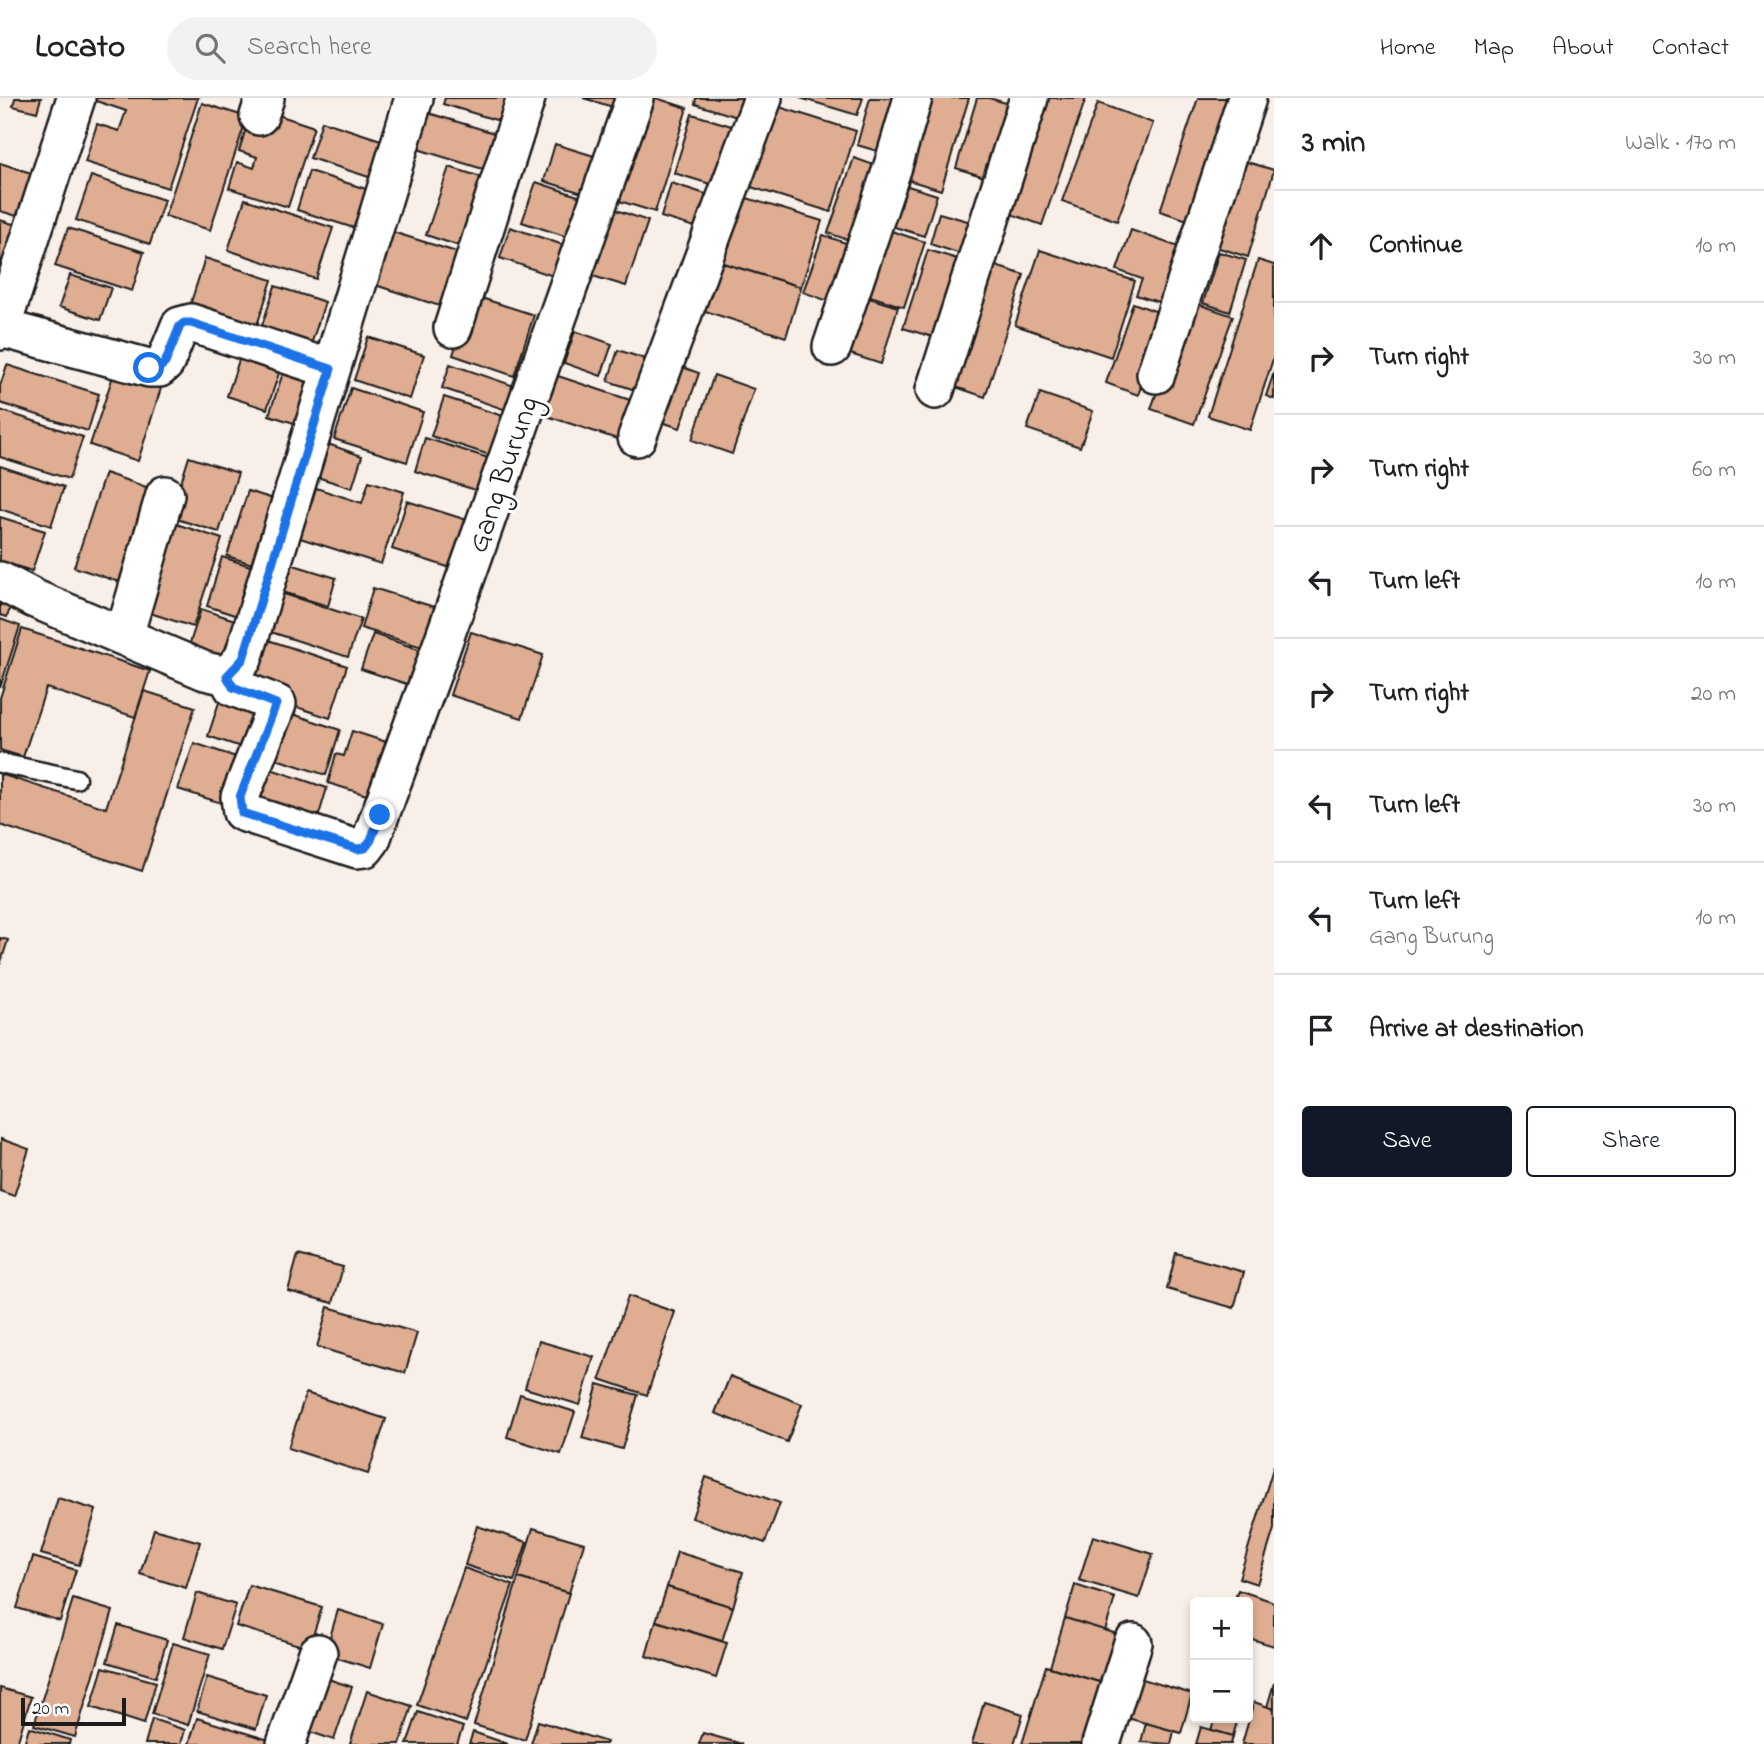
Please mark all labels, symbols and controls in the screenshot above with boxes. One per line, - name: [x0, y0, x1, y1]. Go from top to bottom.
- search box: [167, 17, 657, 80]
- text: Locato: [35, 24, 125, 72]
- icon: search: [191, 29, 229, 67]
- text: Search here: [247, 29, 372, 67]
- text: Home: [1380, 31, 1436, 66]
- text: Map: [1474, 31, 1514, 66]
- text: About: [1552, 31, 1614, 66]
- text: Contact: [1652, 31, 1729, 66]
- text: 3 min: [1302, 122, 1365, 166]
- text: Walk · 170 m: [1625, 127, 1736, 160]
- icon: ahead: [1302, 227, 1340, 265]
- text: Continue: [1369, 227, 1462, 265]
- text: 10 m: [1695, 230, 1736, 263]
- icon: right: [1302, 339, 1340, 377]
- text: Turn right: [1369, 339, 1469, 377]
- text: 30 m: [1693, 342, 1736, 375]
- route start: [133, 352, 164, 383]
- street label: Gang Burung: [458, 391, 552, 559]
- icon: right: [1302, 451, 1340, 489]
- text: Turn right: [1369, 451, 1469, 489]
- text: 60 m: [1692, 454, 1736, 487]
- icon: left: [1302, 563, 1340, 601]
- text: Turn left: [1369, 563, 1460, 601]
- text: 10 m: [1695, 566, 1736, 599]
- icon: right: [1302, 675, 1340, 713]
- text: Turn right: [1369, 675, 1469, 713]
- text: 20 m: [1691, 678, 1736, 711]
- icon: left: [1302, 787, 1340, 825]
- text: Turn left: [1369, 787, 1460, 825]
- text: 30 m: [1693, 790, 1736, 823]
- route end: [364, 799, 395, 830]
- text: Turn left: [1369, 883, 1460, 921]
- icon: left: [1302, 899, 1340, 937]
- text: 10 m: [1695, 902, 1736, 935]
- text: Gang Burung: [1369, 921, 1494, 954]
- icon: arrive: [1302, 1011, 1340, 1049]
- text: Arrive at destination: [1369, 1011, 1584, 1049]
- button: Save: [1302, 1106, 1512, 1177]
- button: Share: [1526, 1106, 1736, 1177]
- map controls: [1190, 1597, 1253, 1723]
- button: +: [1190, 1597, 1253, 1660]
- button: −: [1190, 1660, 1253, 1723]
- scale bar: [21, 1695, 126, 1727]
- text: 20 m: [32, 1696, 69, 1723]

